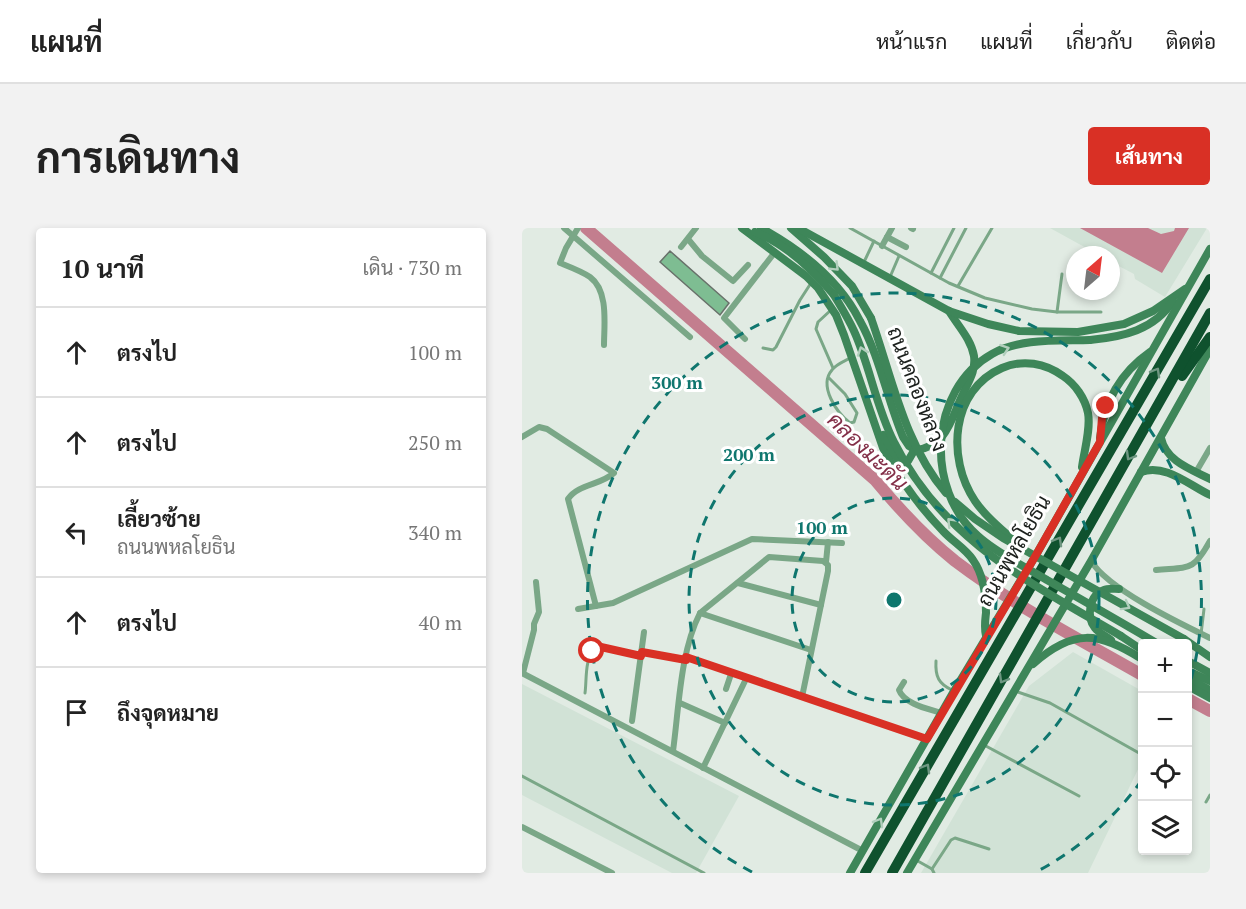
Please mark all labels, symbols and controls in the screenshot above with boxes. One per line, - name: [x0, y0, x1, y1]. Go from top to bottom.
- text: แผนที่: [30, 23, 103, 60]
- text: หน้าแรก: [876, 27, 947, 55]
- text: แผนที่: [980, 27, 1033, 55]
- text: เกี่ยวกับ: [1066, 27, 1133, 55]
- text: ติดต่อ: [1166, 27, 1216, 55]
- button: เส้นทาง: [1088, 127, 1210, 185]
- text: การเดินทาง: [36, 129, 240, 185]
- north arrow: [1066, 246, 1120, 300]
- text: 10 นาที: [60, 251, 144, 285]
- text: เดิน · 730 m: [363, 254, 462, 281]
- one-way arrow: [827, 260, 838, 271]
- street label: ถนนคลองหลวง: [881, 322, 955, 455]
- icon: ahead: [60, 336, 93, 369]
- text: ตรงไป: [117, 338, 177, 367]
- text: 100 m: [408, 339, 462, 366]
- one-way arrow: [999, 344, 1010, 356]
- one-way arrow: [856, 347, 869, 357]
- one-way arrow: [1149, 368, 1160, 378]
- text: 300 m: [651, 370, 703, 394]
- route end: [1092, 392, 1118, 418]
- water label: คลองมะดัน: [822, 405, 915, 496]
- icon: ahead: [60, 426, 93, 459]
- text: ตรงไป: [117, 428, 177, 457]
- text: 250 m: [408, 429, 462, 456]
- text: 200 m: [723, 442, 775, 466]
- one-way arrow: [1126, 450, 1137, 460]
- street label: ถนนพหลโยธิน: [970, 490, 1056, 611]
- text: เลี้ยวซ้าย: [117, 504, 201, 533]
- text: 100 m: [796, 515, 848, 539]
- icon: left: [60, 516, 93, 549]
- one-way arrow: [947, 518, 958, 529]
- text: 340 m: [408, 519, 462, 546]
- text: ถนนพหลโยธิน: [117, 533, 235, 560]
- one-way arrow: [1051, 536, 1063, 547]
- centre of rings: [884, 590, 904, 610]
- one-way arrow: [1120, 599, 1130, 610]
- icon: ahead: [60, 606, 93, 639]
- text: ตรงไป: [117, 608, 177, 637]
- text: 40 m: [419, 609, 462, 636]
- route start: [578, 637, 604, 663]
- map controls: [1138, 639, 1192, 855]
- button: +: [1138, 639, 1192, 693]
- one-way arrow: [998, 673, 1010, 683]
- button: −: [1138, 693, 1192, 747]
- icon: arrive: [60, 696, 93, 729]
- text: ถึงจุดหมาย: [117, 698, 219, 727]
- button: locate: [1138, 747, 1192, 801]
- one-way arrow: [919, 764, 931, 774]
- button: layers: [1138, 801, 1192, 855]
- one-way arrow: [872, 818, 884, 828]

